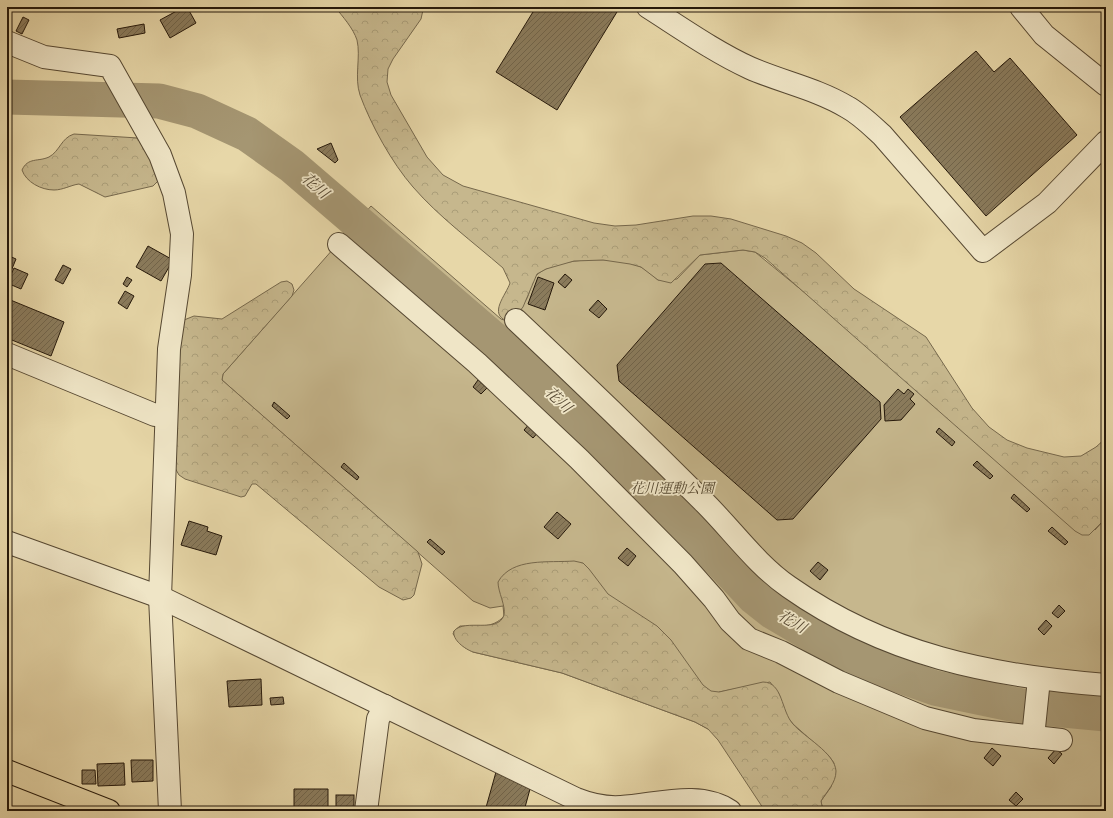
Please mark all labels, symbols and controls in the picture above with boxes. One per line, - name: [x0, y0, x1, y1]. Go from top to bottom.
- water label: 花川: [297, 169, 334, 204]
- water label: 花川: [541, 383, 577, 419]
- park label: 花川運動公園: [630, 480, 716, 498]
- water label: 花川: [774, 606, 811, 639]

